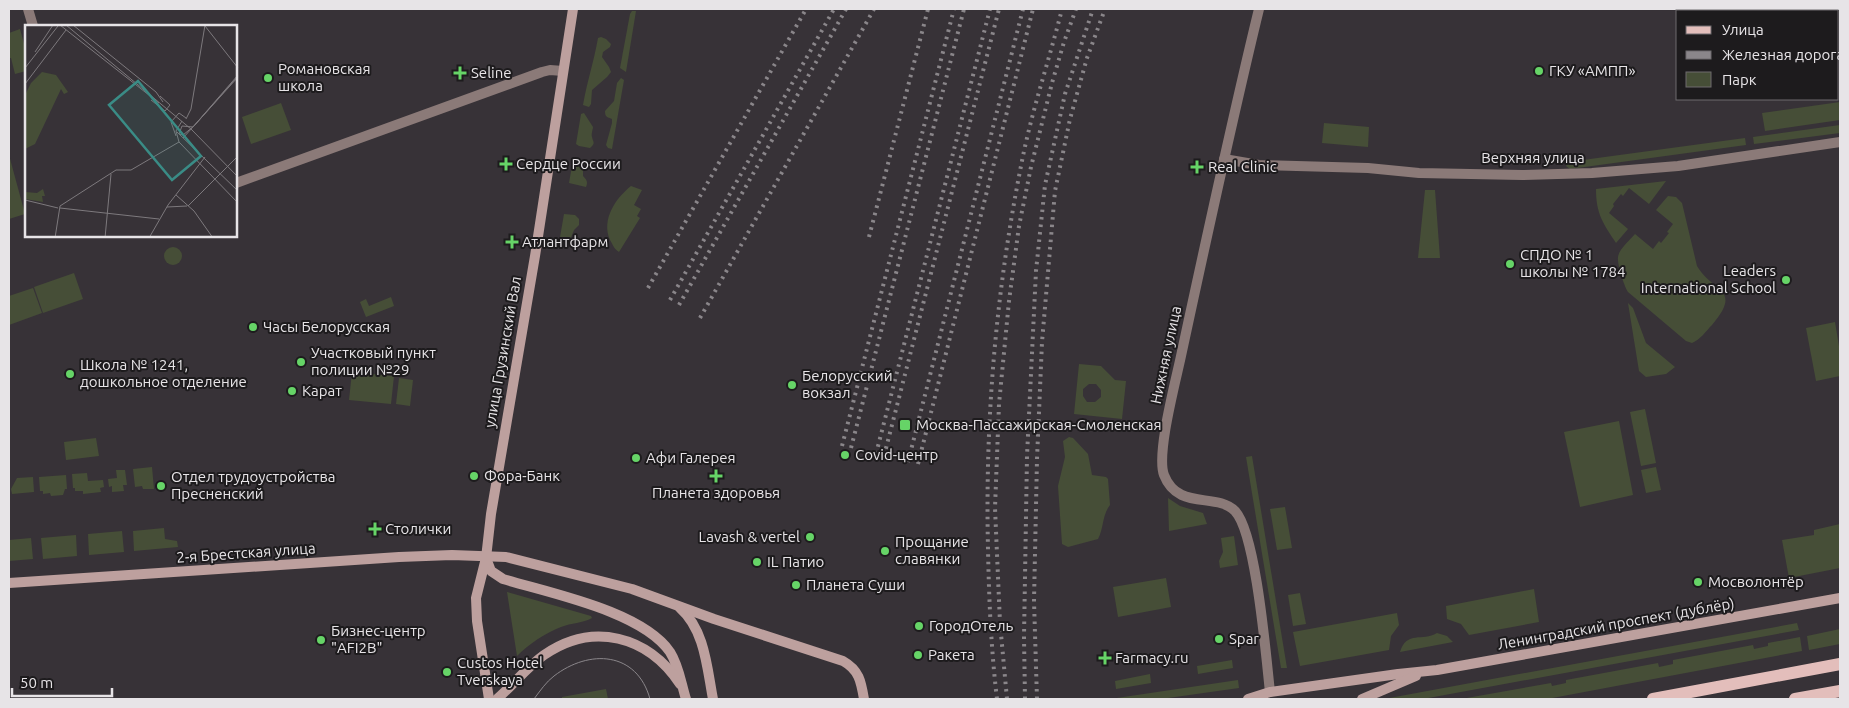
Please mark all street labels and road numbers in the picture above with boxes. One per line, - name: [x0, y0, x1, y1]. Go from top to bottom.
- street label: Верхняя улица: [1481, 149, 1585, 166]
- street label: улица Грузинский Вал: [481, 275, 524, 429]
- street label: Нижняя улица: [1147, 304, 1184, 405]
- street label: 2-я Брестская улица: [176, 539, 316, 566]
- street label: Ленинградский проспект (дублёр): [1496, 594, 1736, 653]

